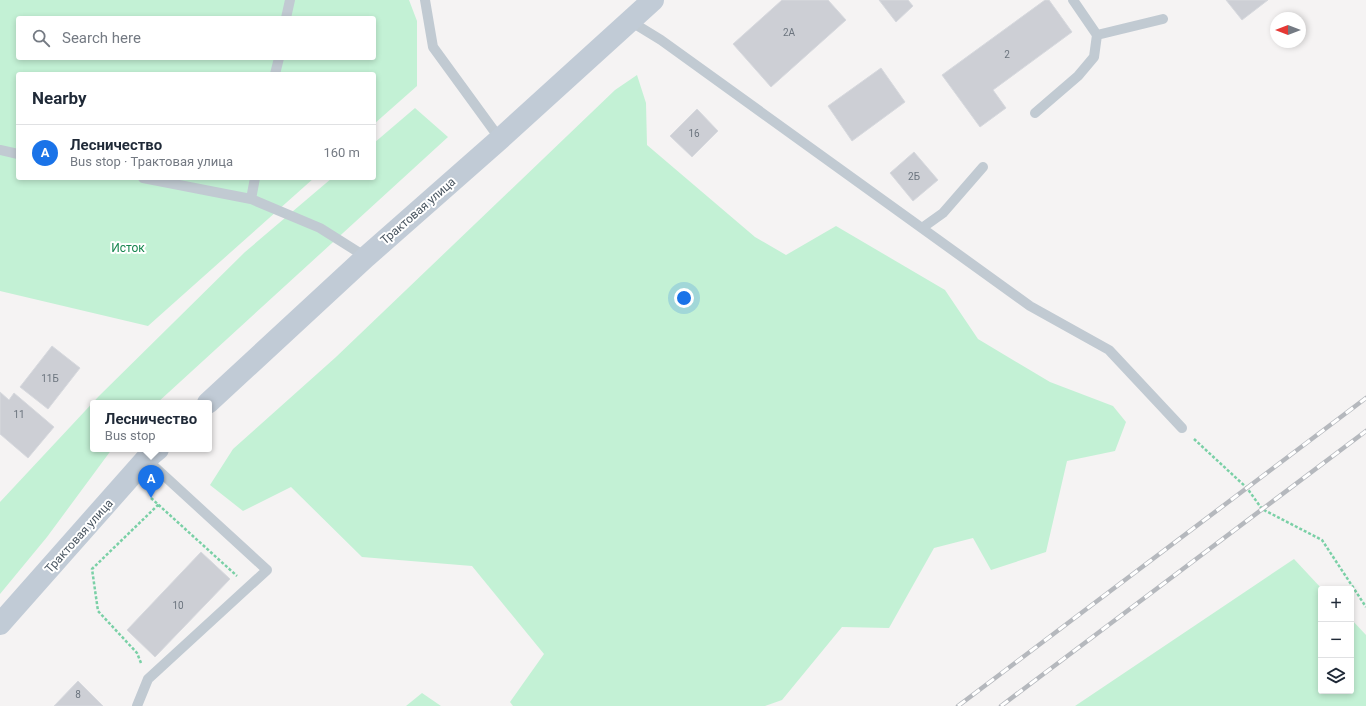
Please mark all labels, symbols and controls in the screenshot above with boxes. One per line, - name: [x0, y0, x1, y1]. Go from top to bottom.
- north arrow: [1270, 12, 1306, 48]
- search box: [16, 16, 376, 60]
- icon: search: [30, 27, 52, 49]
- house number: 2А: [783, 27, 796, 38]
- text: Search here: [62, 29, 141, 47]
- house number: 2: [1004, 49, 1010, 60]
- text: Nearby: [32, 88, 87, 108]
- house number: 16: [688, 128, 700, 139]
- text: Лесничество: [70, 136, 162, 154]
- text: A: [41, 145, 49, 160]
- text: 160 m: [323, 145, 360, 160]
- text: Bus stop · Трактовая улица: [70, 154, 233, 169]
- house number: 2Б: [908, 171, 920, 182]
- street label: Трактовая улица: [378, 175, 458, 247]
- park label: Исток: [111, 241, 145, 255]
- your location: [674, 288, 694, 308]
- house number: 11Б: [41, 373, 59, 384]
- popup: [90, 400, 212, 452]
- house number: 11: [13, 409, 25, 420]
- text: Лесничество: [105, 410, 197, 428]
- text: Bus stop: [105, 428, 156, 443]
- pin: A: [138, 465, 164, 498]
- street label: Трактовая улица: [42, 496, 116, 576]
- map controls: [1318, 586, 1354, 694]
- button: +: [1318, 586, 1354, 622]
- house number: 10: [172, 600, 184, 611]
- button: −: [1318, 622, 1354, 658]
- button: layers: [1318, 658, 1354, 694]
- house number: 8: [75, 689, 81, 700]

